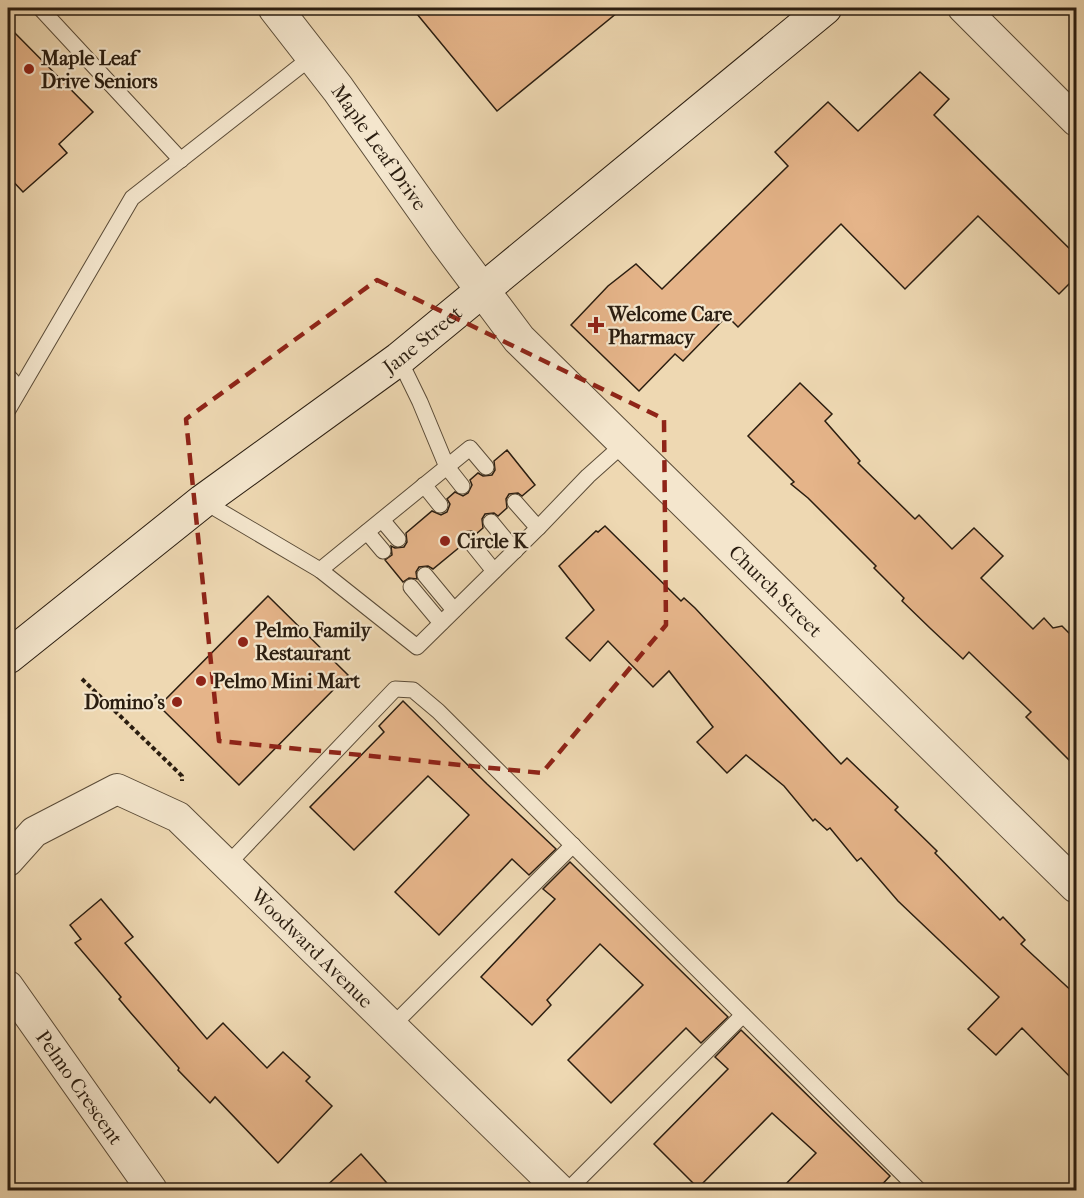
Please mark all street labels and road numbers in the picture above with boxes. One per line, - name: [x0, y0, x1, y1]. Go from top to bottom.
- street label: Maple Leaf Drive: [326, 80, 431, 215]
- street label: Jane Street: [377, 301, 467, 380]
- street label: Church Street: [724, 541, 827, 642]
- street label: Woodward Avenue: [245, 883, 378, 1013]
- street label: Pelmo Crescent: [31, 1026, 127, 1149]

